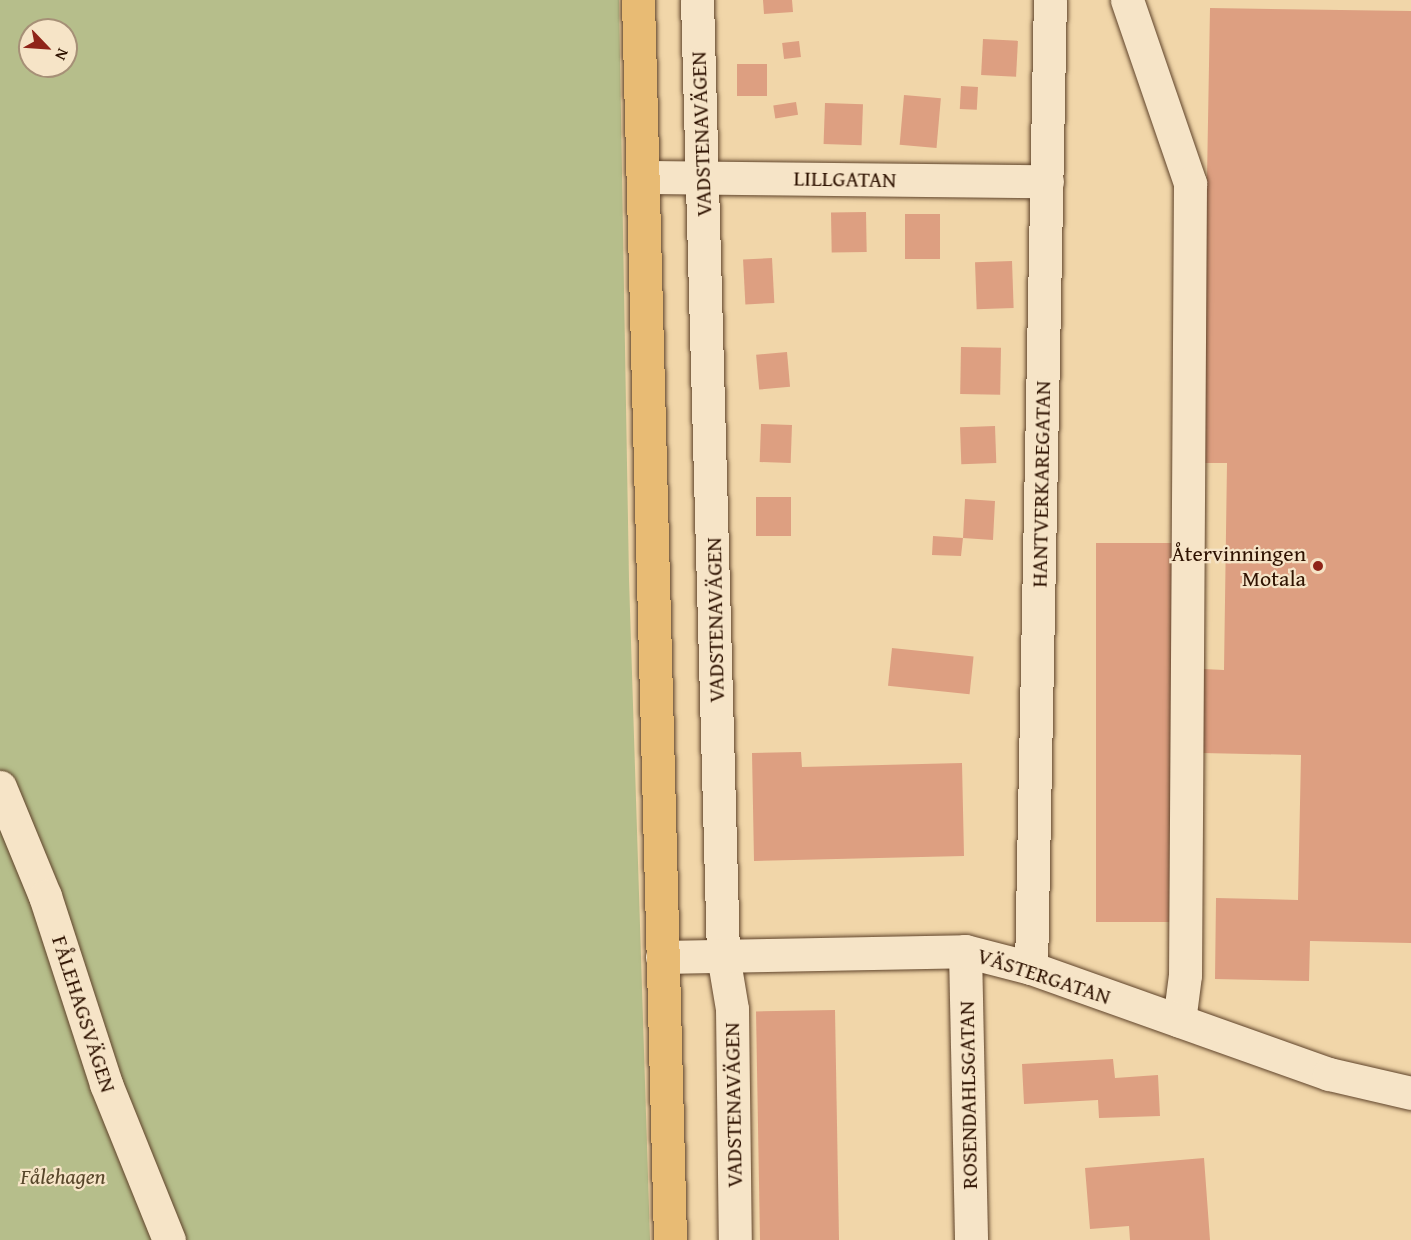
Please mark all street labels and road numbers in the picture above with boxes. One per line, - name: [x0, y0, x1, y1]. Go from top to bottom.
- street label: VADSTENAVÄGEN: [685, 51, 717, 217]
- street label: LILLGATAN: [793, 165, 897, 193]
- street label: HANTVERKAREGATAN: [1026, 380, 1056, 588]
- street label: VADSTENAVÄGEN: [700, 537, 730, 703]
- street label: FÅLEHAGSVÄGEN: [46, 932, 122, 1096]
- street label: VÄSTERGATAN: [974, 942, 1114, 1010]
- street label: ROSENDAHLSGATAN: [953, 1001, 983, 1189]
- street label: VADSTENAVÄGEN: [718, 1022, 748, 1188]

